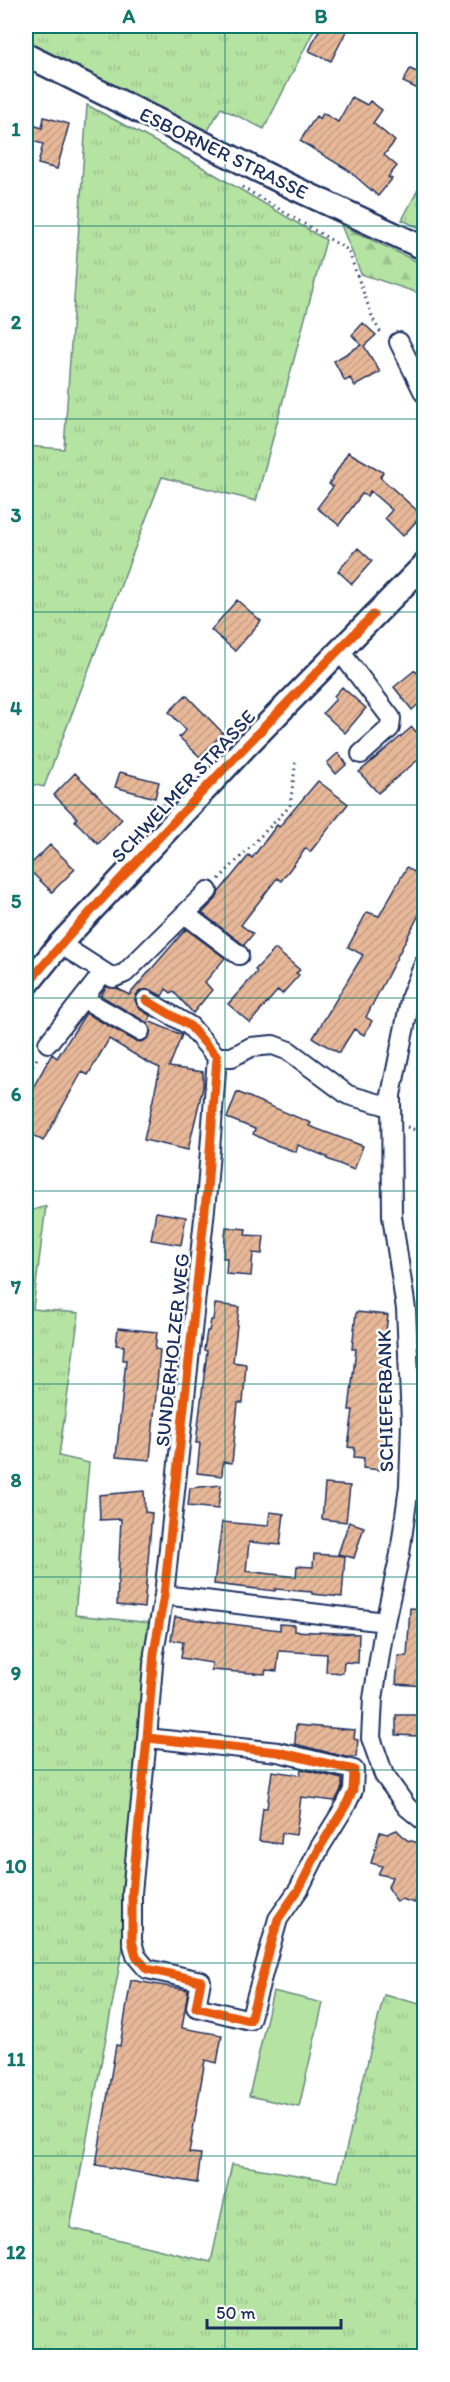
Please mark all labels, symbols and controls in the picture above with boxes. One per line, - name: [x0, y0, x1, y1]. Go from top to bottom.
- text: A: [122, 4, 136, 28]
- text: B: [315, 4, 328, 28]
- street label: ESBORNER STRASSE: [136, 102, 312, 204]
- text: 1: [11, 117, 21, 141]
- text: 2: [11, 310, 22, 334]
- text: 3: [11, 503, 22, 527]
- text: 4: [10, 696, 22, 720]
- street label: SCHWELMER STRASSE: [106, 705, 260, 867]
- text: 5: [11, 889, 22, 913]
- text: 6: [11, 1082, 22, 1106]
- street label: SUNDERHOLZER WEG: [150, 1252, 194, 1448]
- text: 7: [10, 1275, 21, 1299]
- street label: SCHIEFERBANK: [372, 1329, 398, 1472]
- text: 8: [11, 1468, 22, 1492]
- text: 9: [11, 1661, 21, 1685]
- text: 10: [5, 1854, 27, 1878]
- text: 11: [7, 2047, 26, 2071]
- text: 12: [6, 2240, 26, 2264]
- scale bar: [207, 2292, 340, 2330]
- text: 50 m: [216, 2302, 256, 2324]

